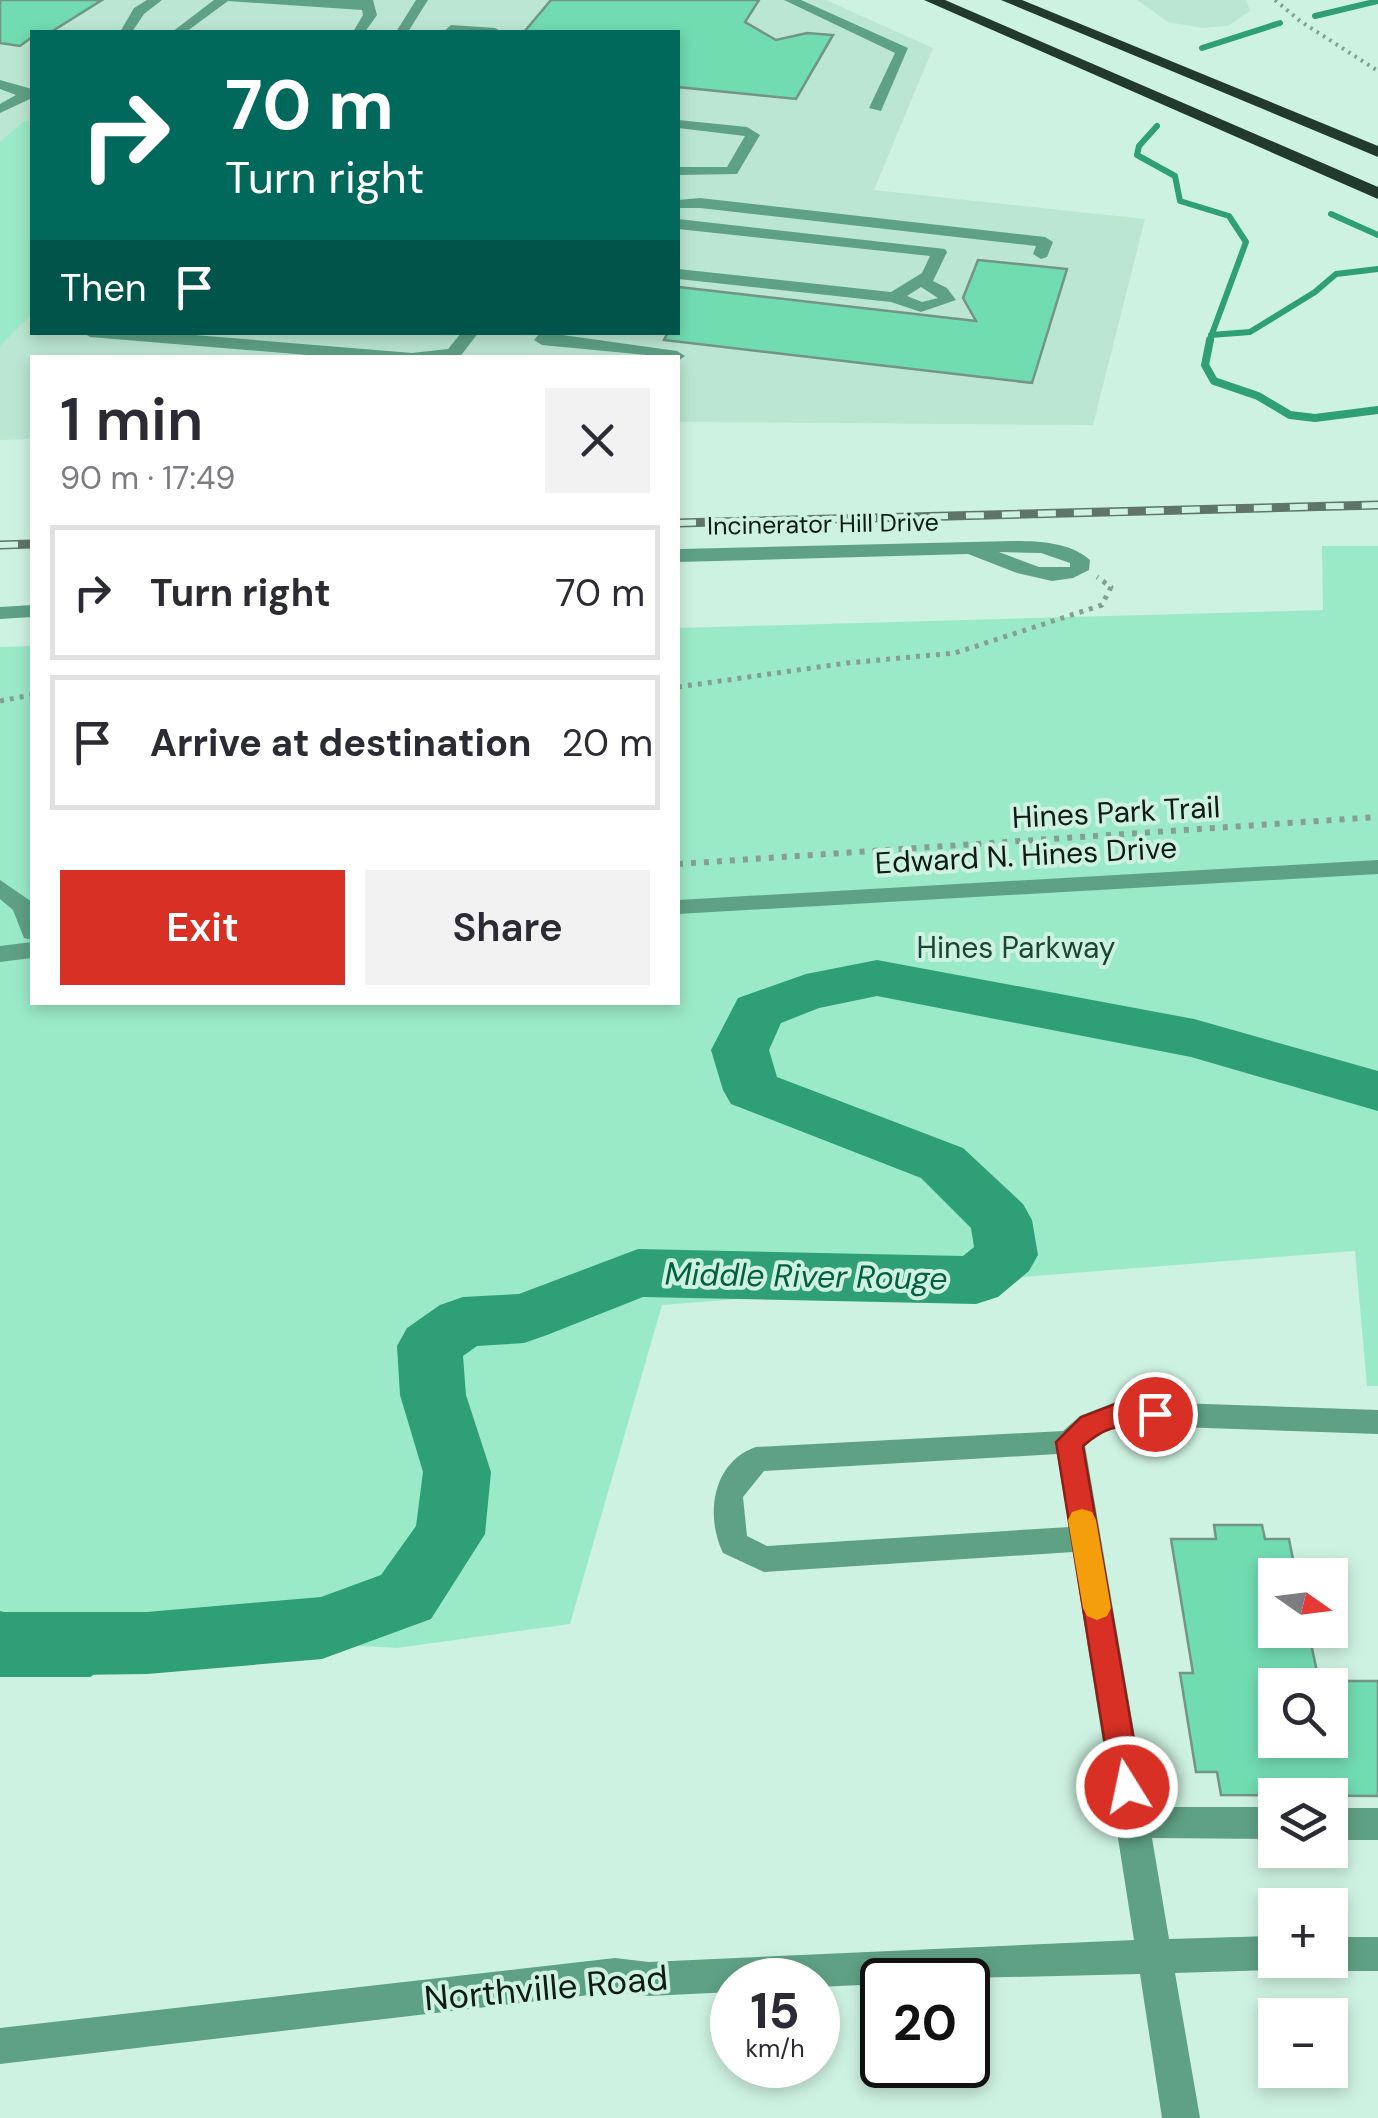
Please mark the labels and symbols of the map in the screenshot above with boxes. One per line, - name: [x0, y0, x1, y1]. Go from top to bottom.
- street label: Incinerator Hill Drive: [707, 505, 939, 543]
- street label: Hines Park Trail: [1011, 787, 1221, 837]
- street label: Edward N. Hines Drive: [874, 828, 1178, 882]
- park label: Hines Parkway: [916, 928, 1116, 967]
- water label: Middle River Rouge: [664, 1253, 948, 1299]
- pin: [1113, 1372, 1198, 1457]
- north arrow: [1258, 1558, 1348, 1648]
- position arrow: [1075, 1735, 1179, 1839]
- street label: Northville Road: [422, 1954, 670, 2022]
- speed limit sign: 20: [860, 1958, 990, 2088]

